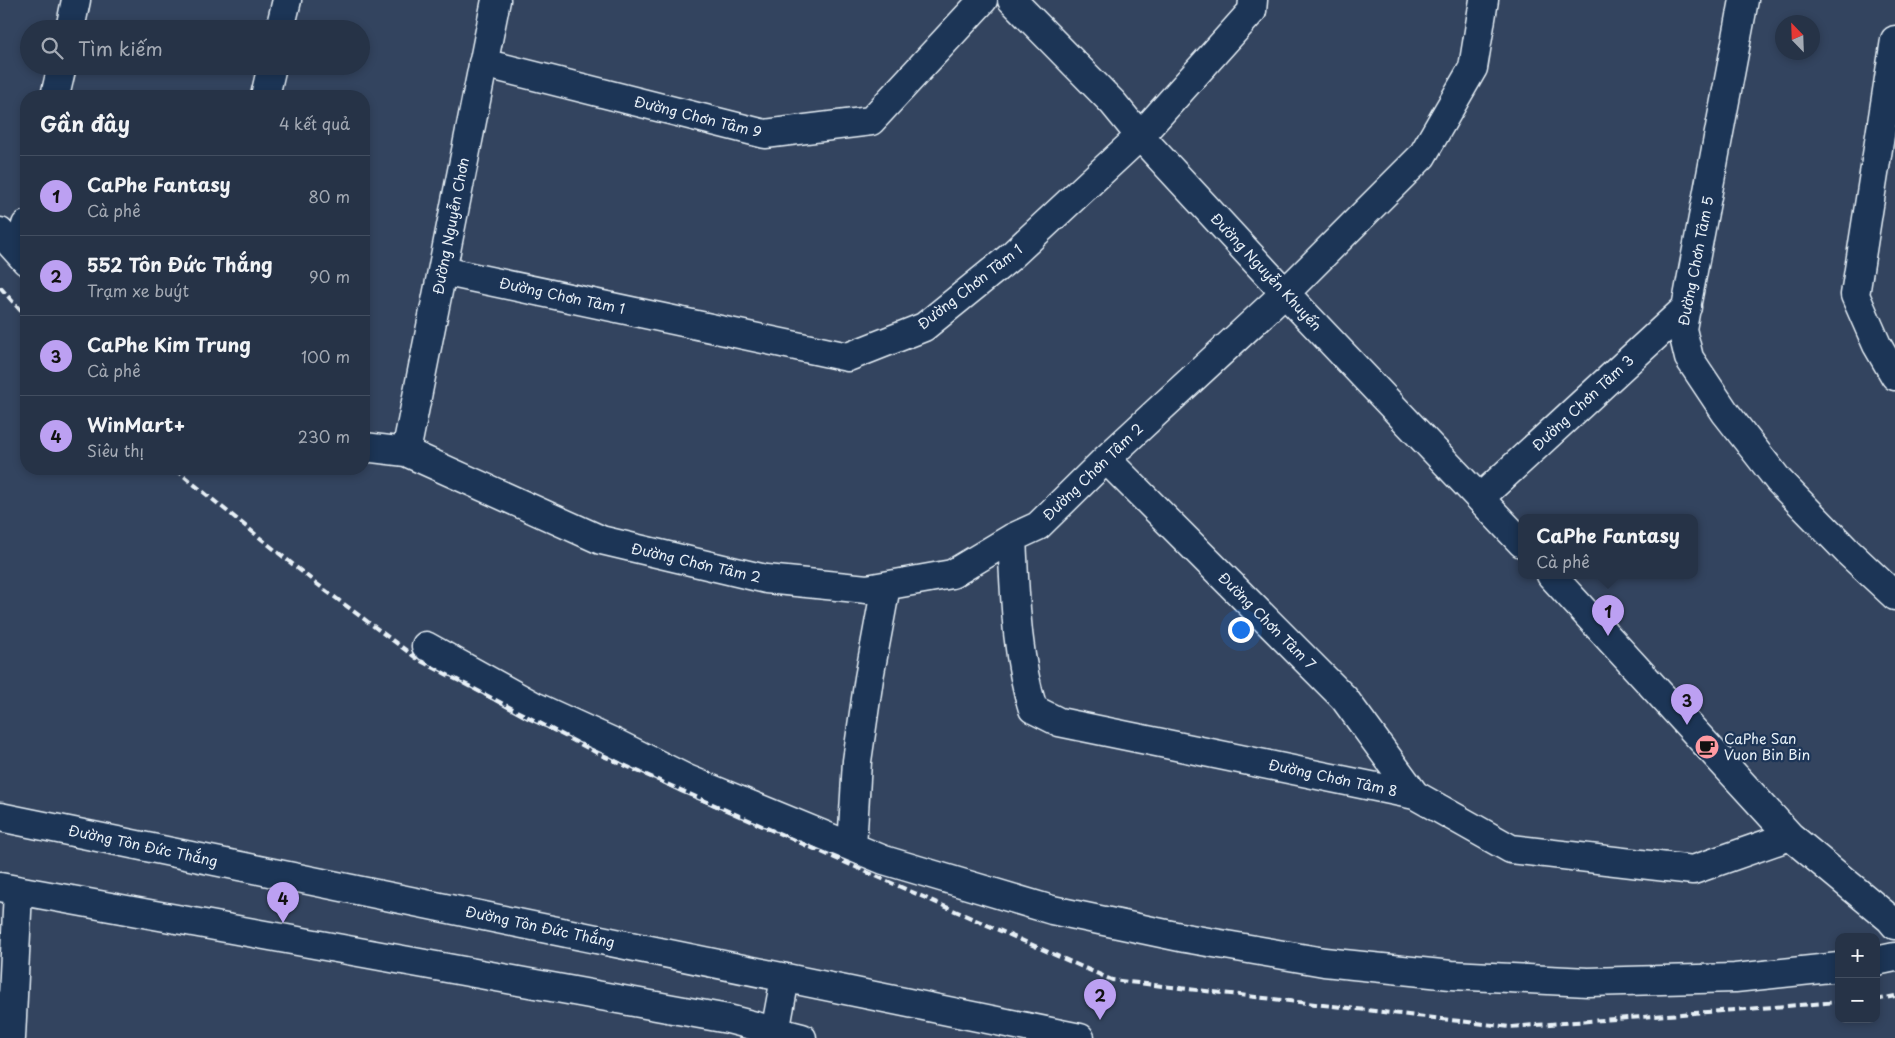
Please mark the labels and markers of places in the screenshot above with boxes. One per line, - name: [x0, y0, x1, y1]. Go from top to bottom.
- pin: 1: [1592, 595, 1624, 636]
- pin: 3: [1671, 684, 1703, 725]
- place label: CaPhe San Vuon Bin Bin: [1724, 728, 1810, 765]
- cafe icon: CaPhe San Vuon Bin Bin: [1694, 734, 1720, 760]
- pin: 4: [267, 882, 299, 923]
- pin: 2: [1084, 979, 1116, 1020]

